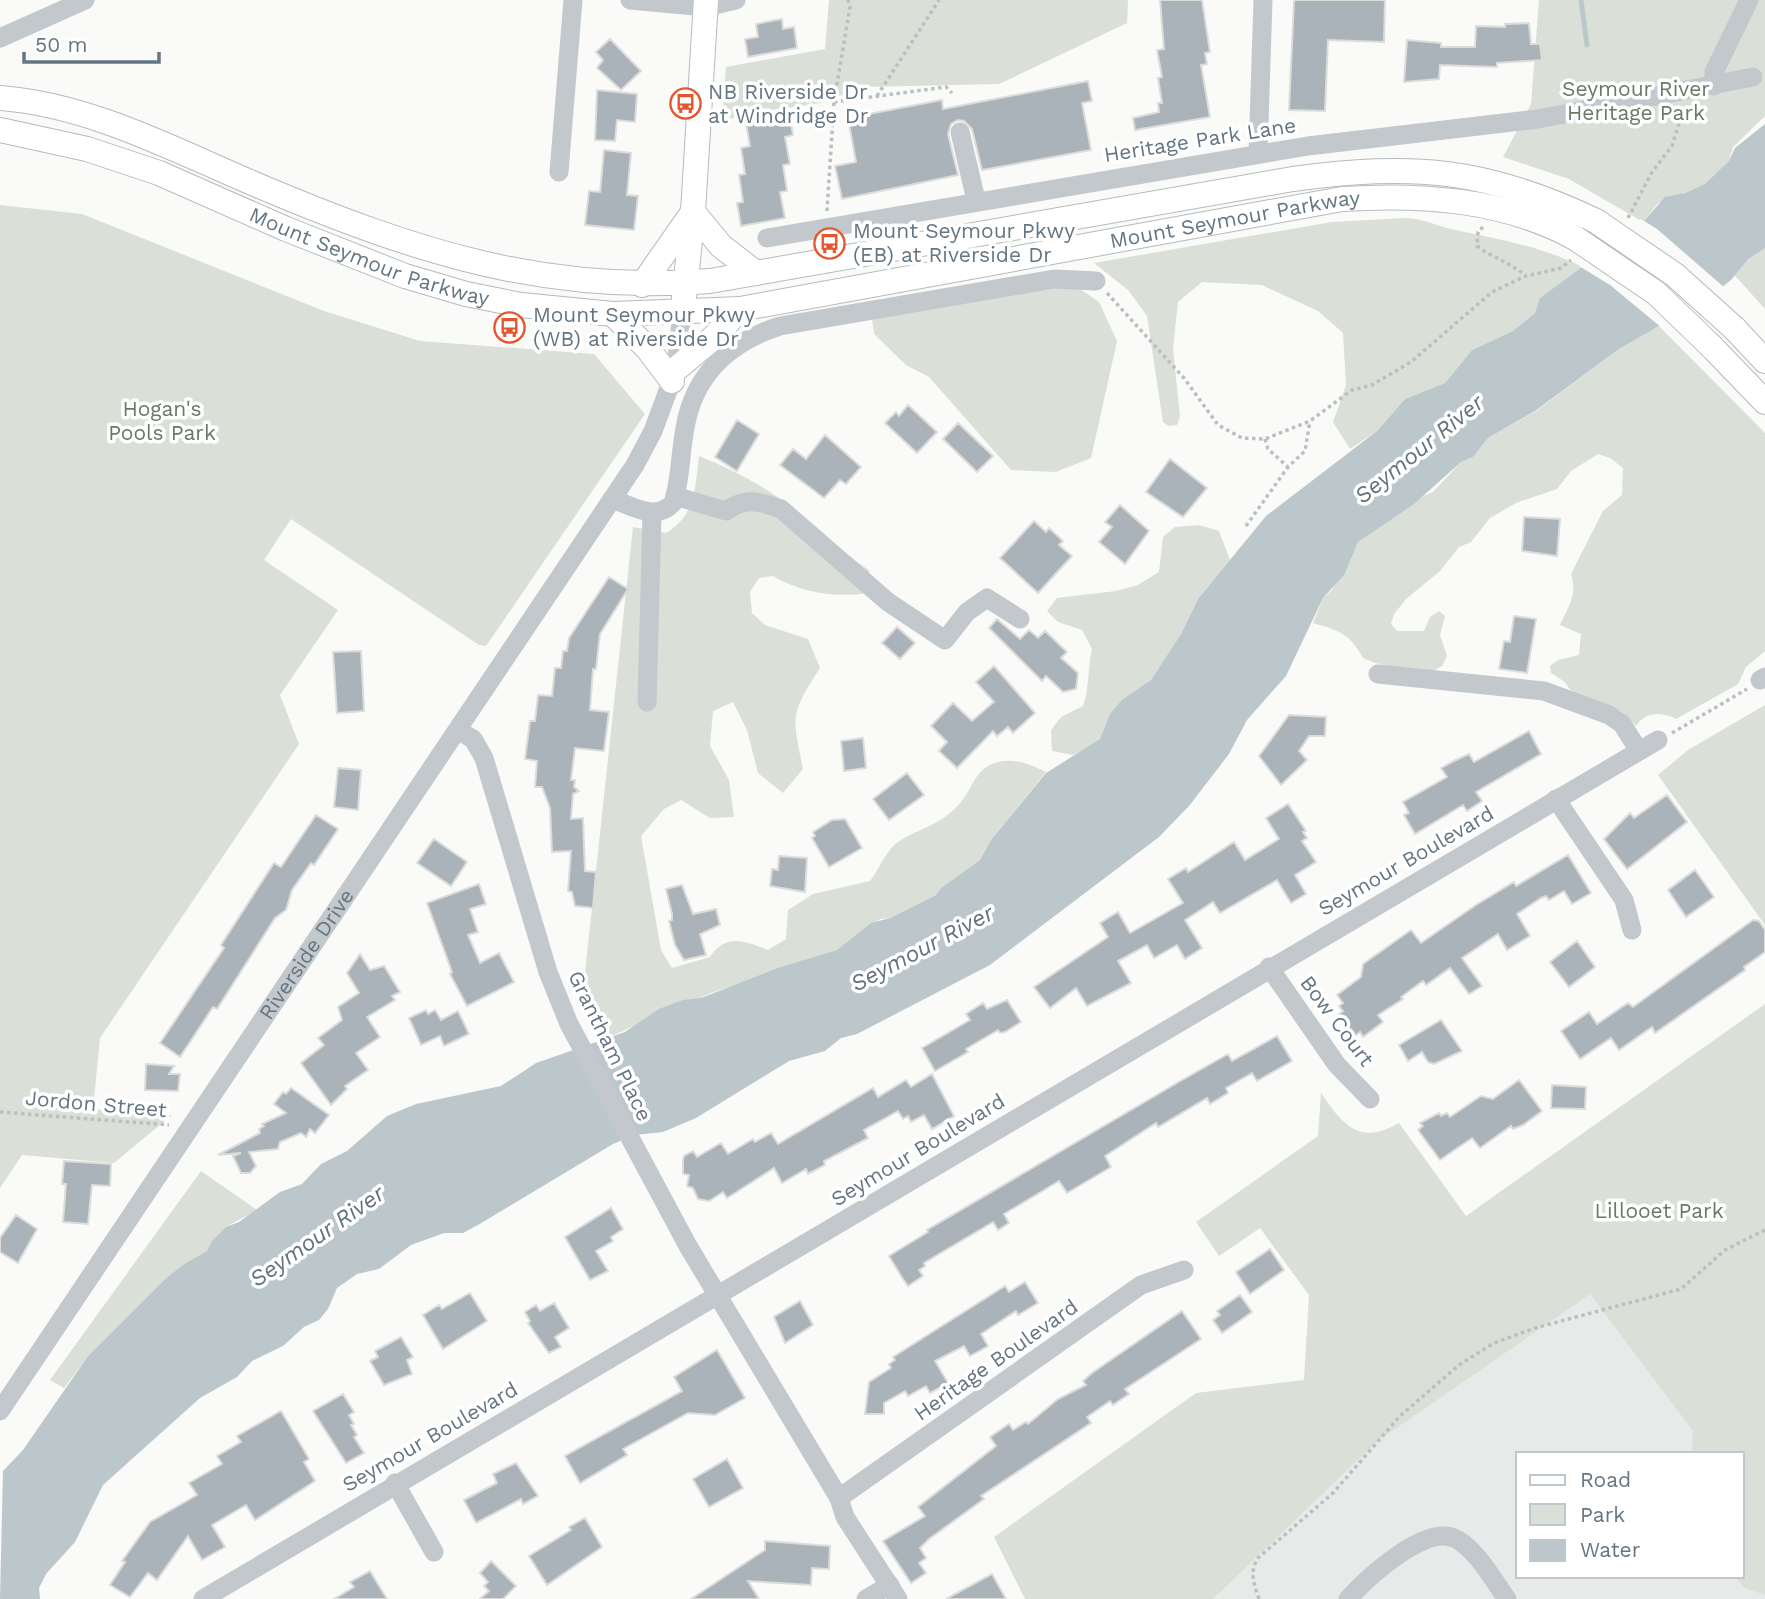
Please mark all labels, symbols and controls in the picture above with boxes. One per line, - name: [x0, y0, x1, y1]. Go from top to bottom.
- scale bar: [24, 21, 159, 65]
- text: 50 m: [35, 32, 87, 57]
- park label: Seymour River Heritage Park: [1562, 76, 1710, 125]
- place label: NB Riverside Dr at Windridge Dr: [708, 79, 869, 128]
- bus stop icon: NB Riverside Dr at Windridge Dr: [668, 87, 702, 121]
- street label: Heritage Park Lane: [1102, 112, 1298, 167]
- street label: Mount Seymour Parkway: [1108, 185, 1361, 253]
- street label: Mount Seymour Parkway: [246, 202, 492, 310]
- place label: Mount Seymour Pkwy (EB) at Riverside Dr: [853, 218, 1075, 267]
- bus stop icon: Mount Seymour Pkwy (EB) at Riverside Dr: [813, 226, 847, 260]
- place label: Mount Seymour Pkwy (WB) at Riverside Dr: [533, 302, 755, 351]
- bus stop icon: Mount Seymour Pkwy (WB) at Riverside Dr: [493, 310, 527, 344]
- water label: Seymour River: [1349, 388, 1490, 510]
- park label: Hogan's Pools Park: [108, 396, 216, 445]
- street label: Seymour Boulevard: [1314, 800, 1498, 921]
- street label: Riverside Drive: [253, 884, 359, 1024]
- water label: Seymour River: [846, 899, 999, 997]
- street label: Grantham Place: [563, 967, 658, 1125]
- street label: Bow Court: [1295, 970, 1380, 1071]
- street label: Jordon Street: [24, 1085, 168, 1122]
- street label: Seymour Boulevard: [826, 1088, 1009, 1211]
- water label: Seymour River: [245, 1179, 391, 1293]
- park label: Lillooet Park: [1594, 1198, 1724, 1223]
- street label: Heritage Boulevard: [909, 1294, 1082, 1425]
- street label: Seymour Boulevard: [338, 1376, 522, 1497]
- legend: [1516, 1452, 1744, 1578]
- text: Road: [1580, 1467, 1631, 1492]
- text: Park: [1580, 1502, 1625, 1527]
- text: Water: [1580, 1537, 1641, 1562]

